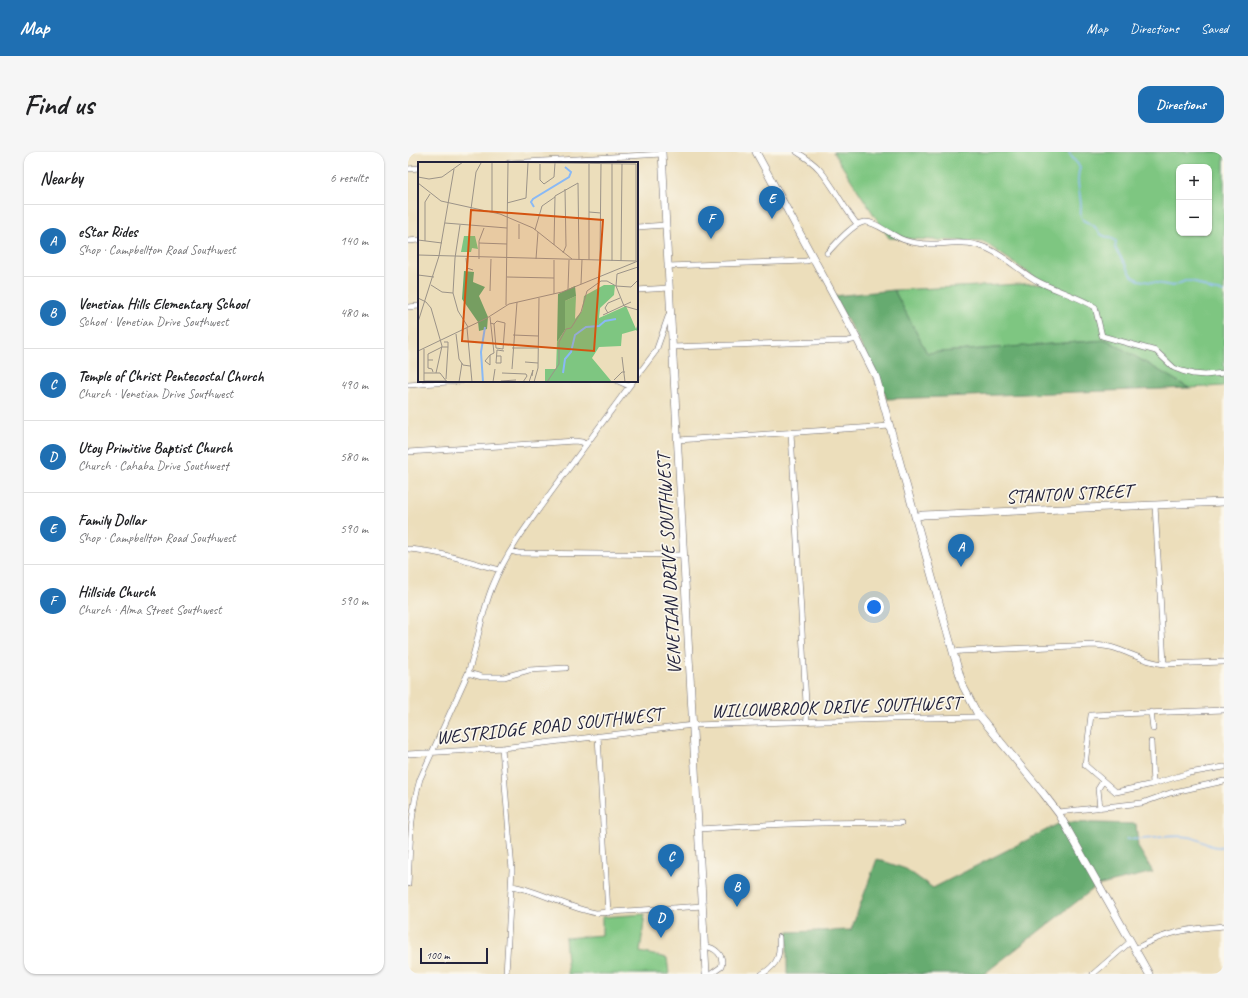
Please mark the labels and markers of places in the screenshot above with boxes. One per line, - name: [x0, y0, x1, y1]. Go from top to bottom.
- pin: E: [759, 186, 785, 219]
- pin: F: [698, 206, 724, 239]
- pin: A: [948, 534, 974, 567]
- pin: C: [658, 844, 684, 877]
- pin: B: [724, 874, 750, 907]
- pin: D: [648, 905, 674, 938]

